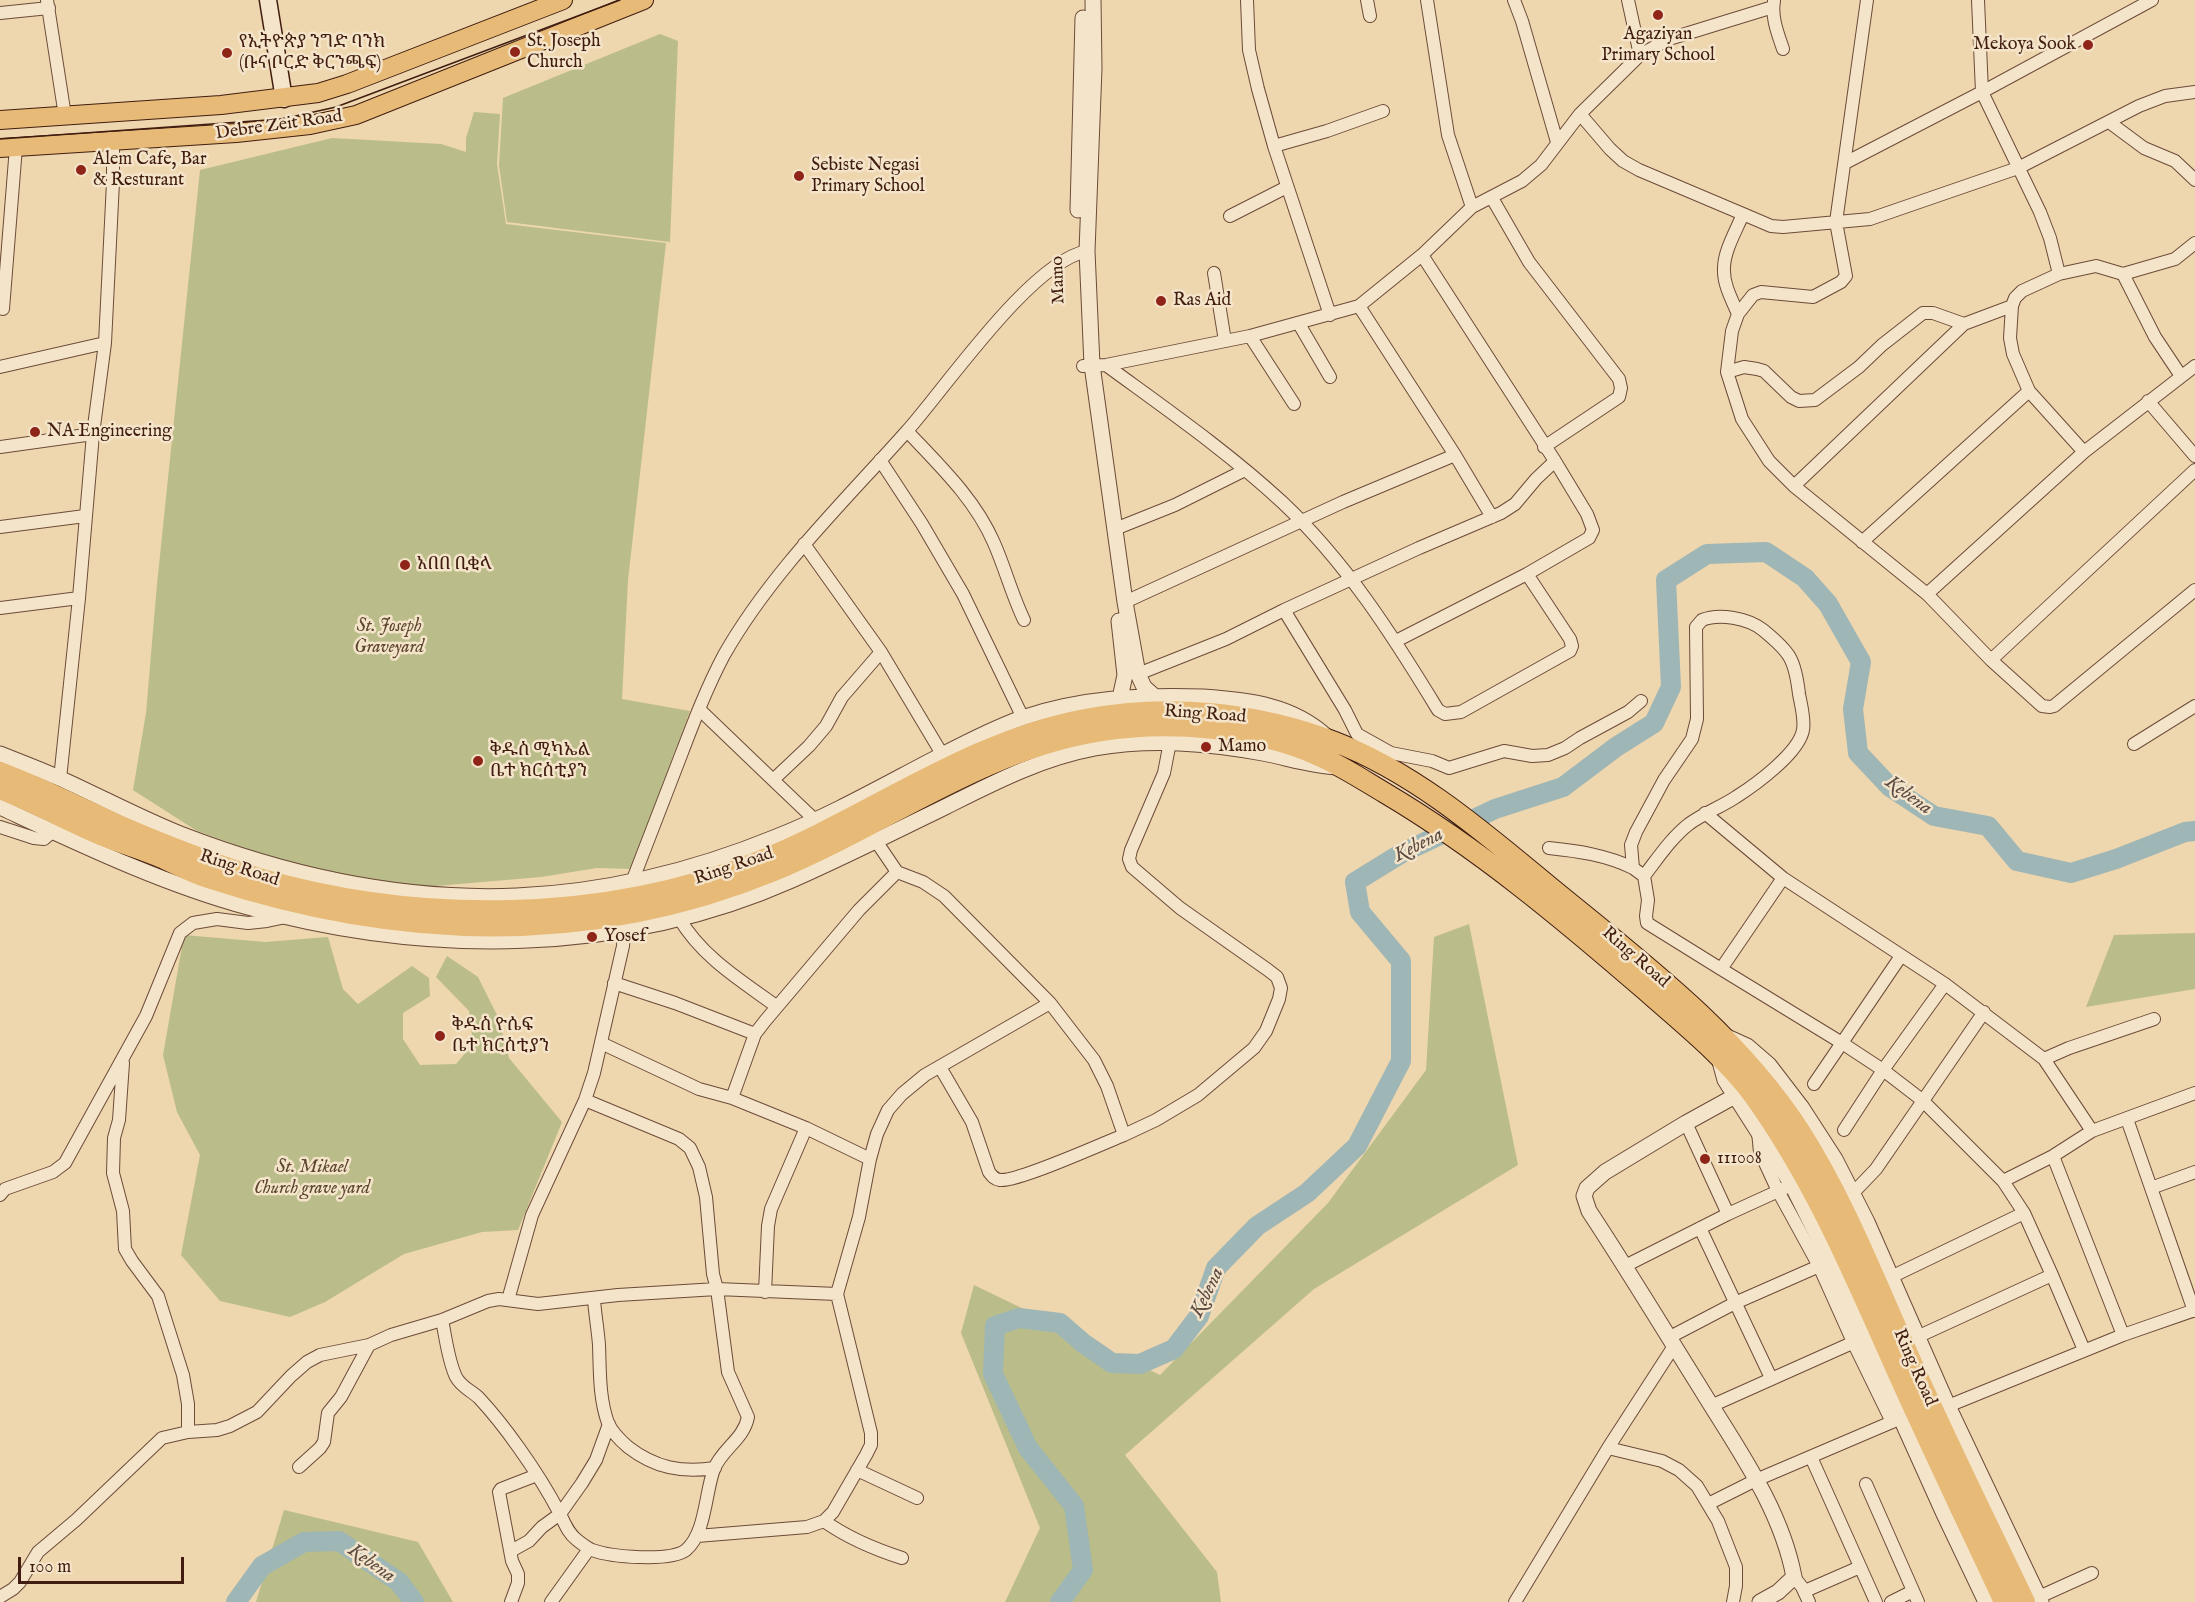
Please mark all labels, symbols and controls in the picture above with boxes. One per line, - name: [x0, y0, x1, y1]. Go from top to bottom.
- marker: Agaziyan Primary School: [1651, 8, 1665, 22]
- place label: Agaziyan Primary School: [1601, 24, 1715, 66]
- place label: St. Joseph Church: [527, 31, 601, 74]
- place label: የኢትዮጵያ ንግድ ባንክ (ቡና ቦርድ ቅርንጫፍ): [239, 32, 385, 74]
- place label: Mekoya Sook: [1973, 34, 2076, 56]
- marker: Mekoya Sook: [2081, 38, 2095, 52]
- marker: St. Joseph Church: [508, 45, 522, 59]
- marker: የኢትዮጵያ ንግድ ባንክ (ቡና ቦርድ ቅርንጫፍ): [220, 46, 234, 60]
- street label: Debre Zeit Road: [214, 106, 344, 146]
- place label: Alem Cafe, Bar & Resturant: [93, 149, 206, 192]
- place label: Sebiste Negasi Primary School: [811, 155, 925, 198]
- marker: Alem Cafe, Bar & Resturant: [74, 163, 88, 177]
- marker: Sebiste Negasi Primary School: [792, 169, 806, 183]
- street label: Mamo: [1047, 256, 1071, 304]
- place label: Ras Aid: [1173, 290, 1231, 312]
- marker: Ras Aid: [1154, 294, 1168, 308]
- place label: NA Engineering: [47, 421, 172, 443]
- marker: NA Engineering: [28, 425, 42, 439]
- place label: አበበ ቢቂላ: [417, 554, 492, 576]
- marker: አበበ ቢቂላ: [398, 558, 412, 572]
- park label: St. Joseph Graveyard: [354, 616, 424, 658]
- street label: Ring Road: [1163, 701, 1247, 729]
- place label: Mamo: [1218, 736, 1266, 758]
- place label: ቅዱስ ሚካኤል ቤተ ክርስቲያን: [490, 740, 590, 783]
- marker: Mamo: [1199, 740, 1213, 754]
- marker: ቅዱስ ሚካኤል ቤተ ክርስቲያን: [471, 754, 485, 768]
- water label: Kebena: [1880, 771, 1936, 821]
- water label: Kebena: [1390, 823, 1448, 869]
- street label: Ring Road: [692, 843, 776, 891]
- street label: Ring Road: [196, 846, 282, 892]
- street label: Ring Road: [1597, 923, 1673, 993]
- place label: Yosef: [604, 926, 646, 948]
- marker: Yosef: [585, 930, 599, 944]
- place label: ቅዱስ ዮሴፍ ቤተ ክርስቲያን: [452, 1015, 549, 1058]
- marker: ቅዱስ ዮሴፍ ቤተ ክርስቲያን: [433, 1029, 447, 1043]
- place label: 111008: [1717, 1148, 1762, 1170]
- marker: 111008: [1698, 1152, 1712, 1166]
- park label: St. Mikael Church grave yard: [254, 1157, 370, 1200]
- water label: Kebena: [1186, 1264, 1230, 1322]
- street label: Ring Road: [1887, 1326, 1941, 1410]
- water label: Kebena: [343, 1539, 399, 1589]
- scale bar: [21, 1545, 188, 1583]
- text: 100 m: [29, 1556, 71, 1579]

